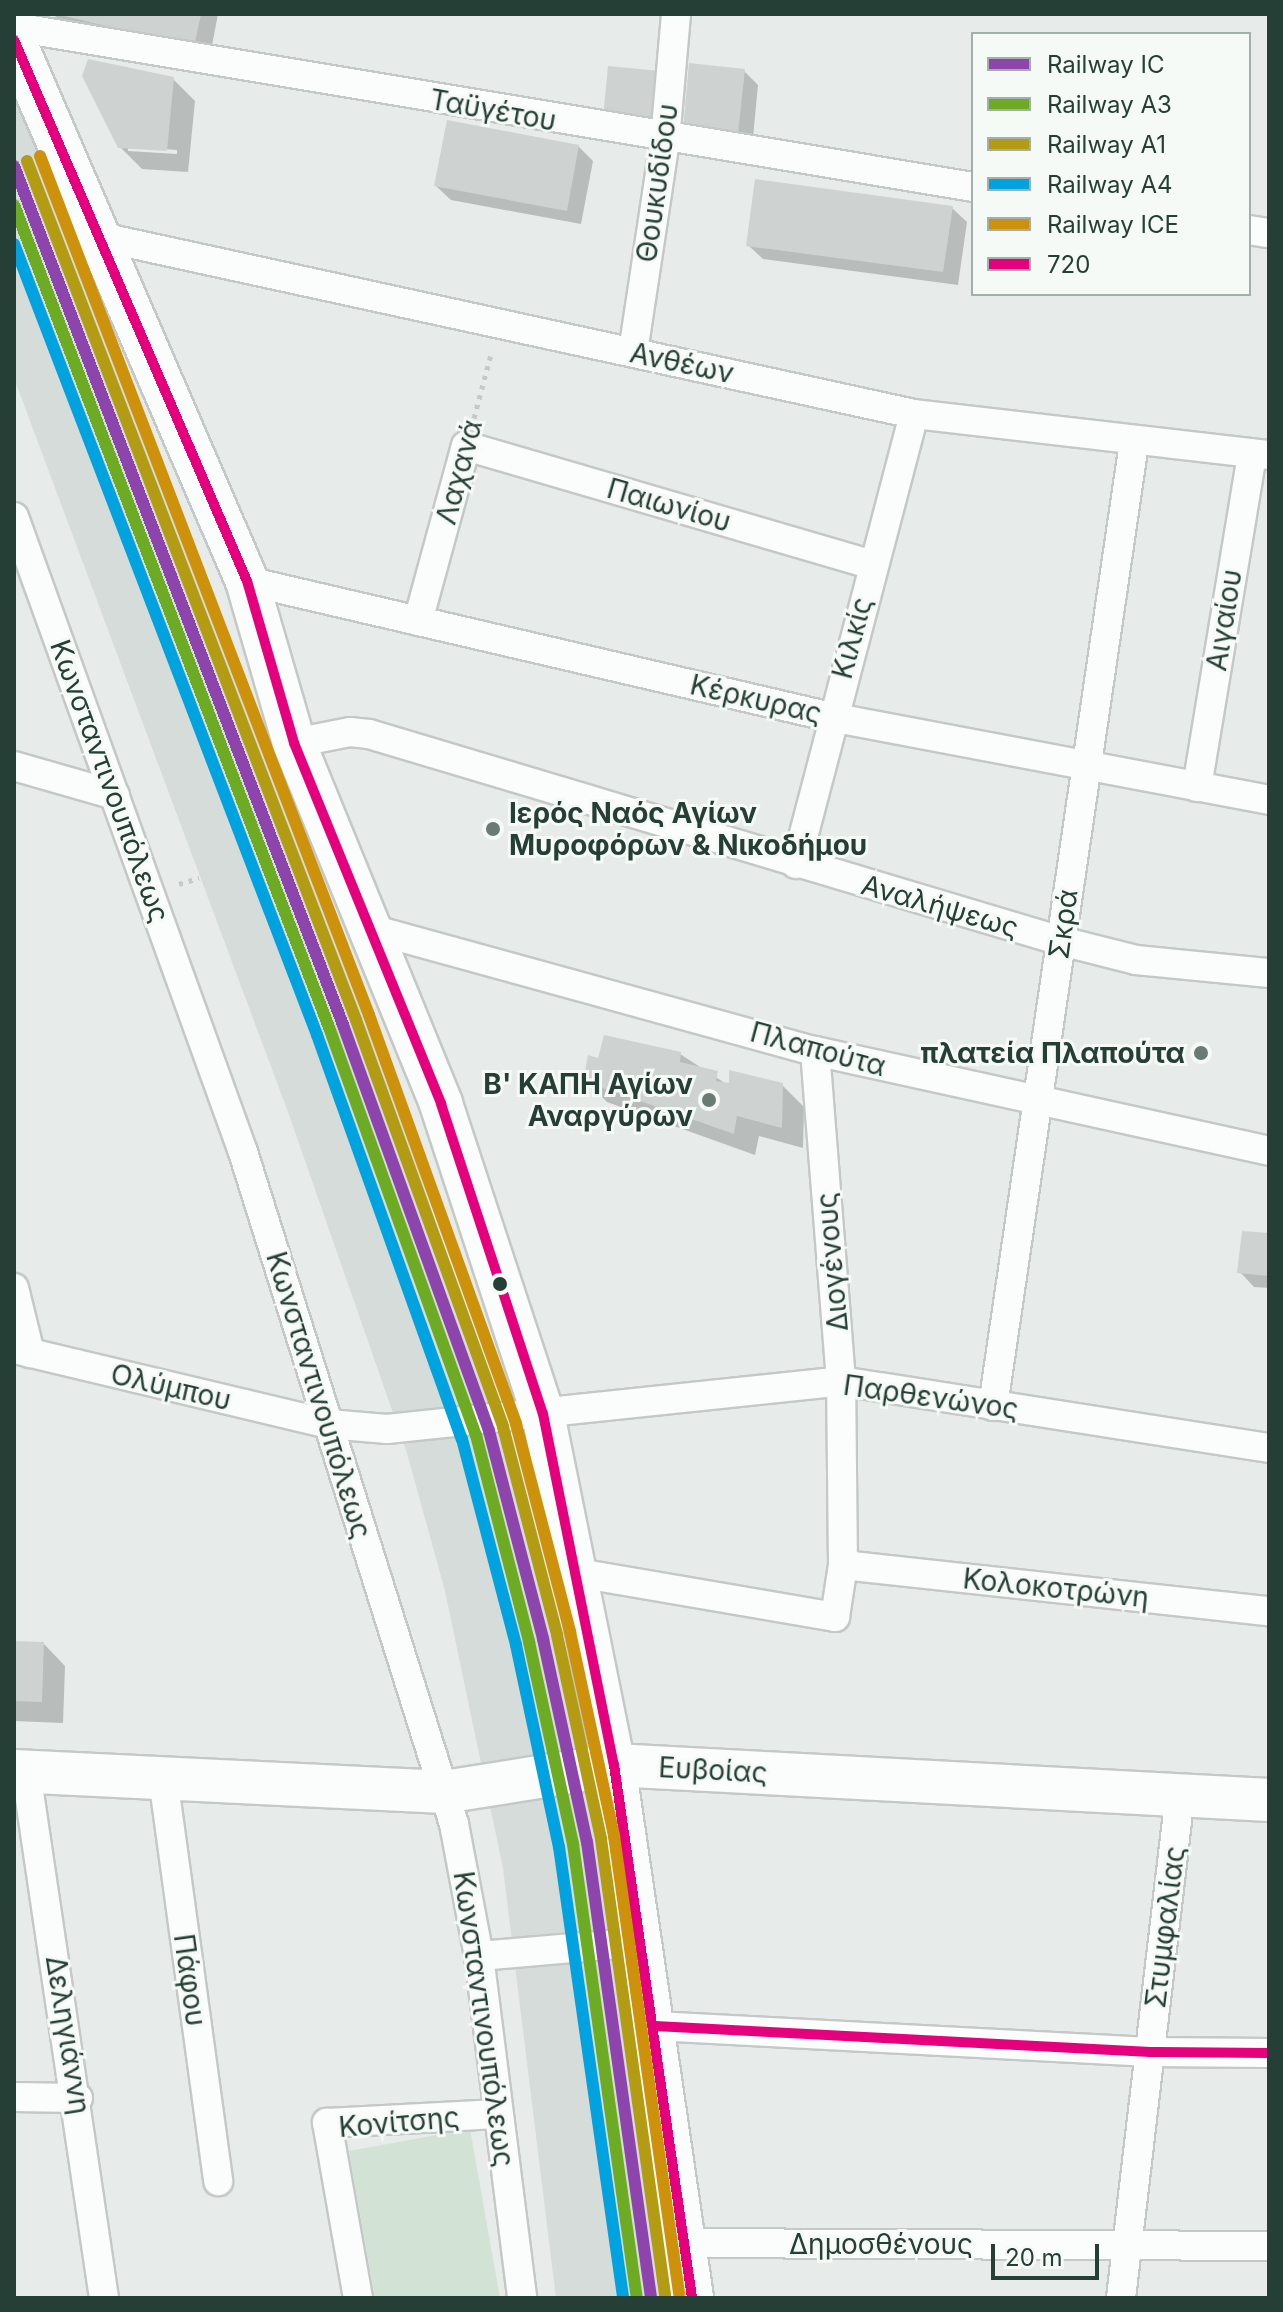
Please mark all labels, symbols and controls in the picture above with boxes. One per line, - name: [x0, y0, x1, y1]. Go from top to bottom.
- legend: [971, 32, 1251, 296]
- text: Railway IC: [1047, 50, 1164, 79]
- street label: Ταϋγέτου: [427, 82, 559, 138]
- text: Railway A3: [1047, 90, 1172, 119]
- street label: Θουκυδίδου: [629, 102, 685, 264]
- text: Railway A1: [1047, 130, 1166, 159]
- text: Railway A4: [1047, 170, 1173, 199]
- text: Railway ICE: [1047, 210, 1179, 239]
- text: 720: [1047, 250, 1090, 279]
- street label: Ανθέων: [627, 336, 737, 390]
- street label: Λαχανά: [429, 416, 489, 528]
- street label: Παιωνίου: [603, 471, 735, 539]
- street label: Αιγαίου: [1199, 567, 1249, 673]
- street label: Κιλκίς: [825, 594, 879, 682]
- street label: Κωνσταντινουπόλεως: [43, 635, 177, 927]
- street label: Κέρκυρας: [687, 668, 825, 730]
- place label: Ιερός Ναός Αγίων Μυροφόρων & Νικοδήμου: [509, 796, 867, 862]
- marker: Ιερός Ναός Αγίων Μυροφόρων & Νικοδήμου: [484, 820, 502, 838]
- street label: Αναλήψεως: [858, 868, 1022, 944]
- street label: Σκρά: [1042, 887, 1084, 961]
- street label: Πλαπούτα: [747, 1015, 889, 1083]
- place label: πλατεία Πλαπούτα: [921, 1036, 1185, 1070]
- marker: πλατεία Πλαπούτα: [1192, 1044, 1210, 1062]
- place label: Β' ΚΑΠΗ Αγίων Αναργύρων: [483, 1067, 693, 1133]
- marker: Β' ΚΑΠΗ Αγίων Αναργύρων: [700, 1091, 718, 1109]
- street label: Διογένους: [809, 1191, 855, 1333]
- street label: Κωνσταντινουπόλεως: [259, 1248, 379, 1542]
- unlabelled marker: [492, 1276, 508, 1292]
- street label: Ολύμπου: [108, 1357, 234, 1417]
- street label: Παρθενώνος: [841, 1368, 1021, 1426]
- street label: Κολοκοτρώνη: [961, 1562, 1151, 1614]
- street label: Ευβοίας: [658, 1750, 768, 1790]
- street label: Στυμφαλίας: [1138, 1844, 1192, 2010]
- street label: Κωνσταντινουπόλεως: [447, 1869, 521, 2169]
- street label: Πάφου: [167, 1932, 213, 2028]
- street label: Δεληγιάννη: [39, 1953, 97, 2117]
- street label: Κονίτσης: [337, 2100, 461, 2144]
- street label: Δημοσθένους: [789, 2227, 973, 2261]
- scale bar: [995, 2228, 1103, 2278]
- text: 20 m: [1005, 2243, 1063, 2272]

